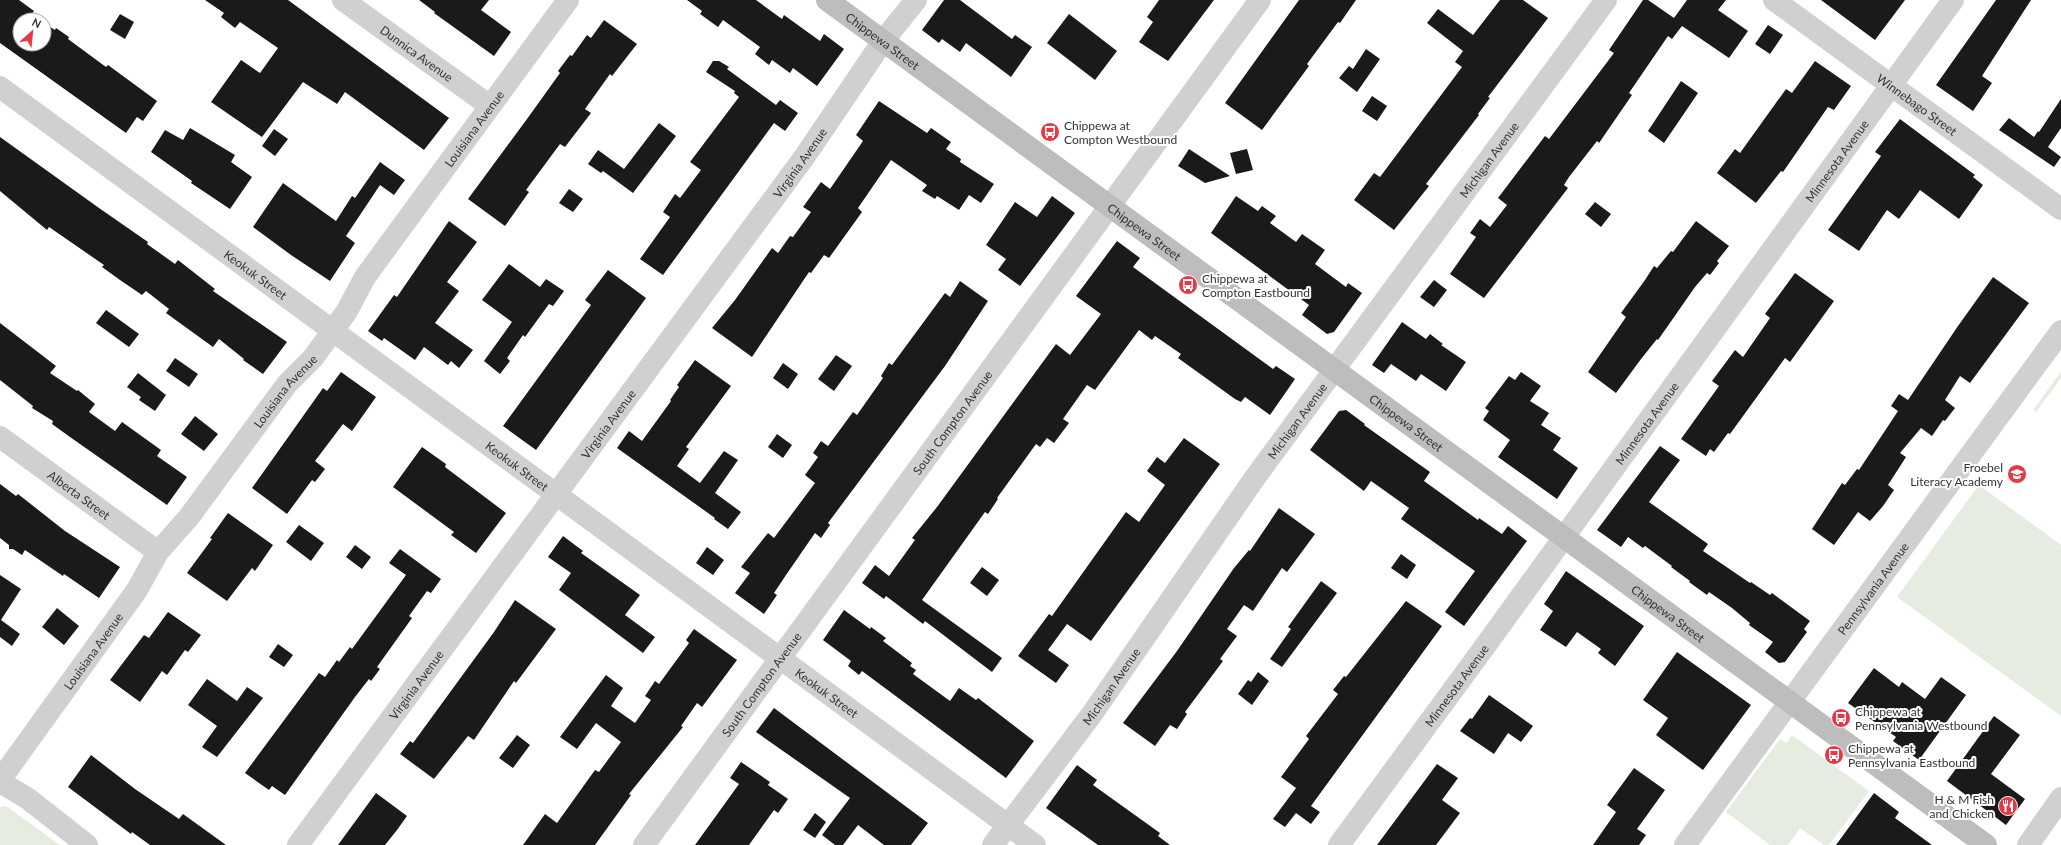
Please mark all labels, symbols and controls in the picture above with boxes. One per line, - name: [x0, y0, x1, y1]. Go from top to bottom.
- street label: Chippewa Street: [843, 9, 923, 73]
- north arrow: [12, 12, 52, 52]
- text: N: [30, 15, 43, 30]
- street label: Dunnica Avenue: [377, 22, 456, 85]
- street label: Winnebago Street: [1874, 70, 1961, 139]
- street label: Louisiana Avenue: [441, 87, 507, 170]
- street label: Minnesota Avenue: [1802, 117, 1871, 205]
- place label: Chippewa at Compton Westbound: [1064, 118, 1177, 147]
- street label: Michigan Avenue: [1456, 119, 1522, 201]
- bus stop icon: Chippewa at Compton Westbound: [1039, 121, 1061, 143]
- street label: Virginia Avenue: [770, 125, 830, 200]
- street label: Chippewa Street: [1105, 200, 1185, 264]
- street label: Keokuk Street: [221, 246, 291, 303]
- place label: Chippewa at Compton Eastbound: [1202, 271, 1310, 300]
- bus stop icon: Chippewa at Compton Eastbound: [1177, 274, 1199, 296]
- street label: Louisiana Avenue: [250, 351, 320, 431]
- street label: South Compton Avenue: [909, 367, 995, 478]
- street label: Minnesota Avenue: [1612, 379, 1681, 467]
- street label: Michigan Avenue: [1264, 380, 1330, 462]
- street label: Virginia Avenue: [578, 386, 638, 461]
- street label: Chippewa Street: [1367, 391, 1447, 455]
- street label: Keokuk Street: [483, 438, 552, 494]
- place label: Froebel Literacy Academy: [1910, 460, 2004, 489]
- school or university icon: Froebel Literacy Academy: [2006, 463, 2028, 485]
- street label: Alberta Street: [45, 467, 114, 523]
- street label: Pennsylvania Avenue: [1834, 539, 1912, 637]
- street label: Chippewa Street: [1628, 581, 1708, 645]
- street label: Louisiana Avenue: [60, 610, 126, 692]
- street label: South Compton Avenue: [718, 629, 804, 739]
- street label: Minnesota Avenue: [1421, 641, 1491, 730]
- street label: Michigan Avenue: [1079, 645, 1143, 728]
- street label: Virginia Avenue: [385, 647, 446, 722]
- street label: Keokuk Street: [793, 665, 862, 721]
- place label: Chippewa at Pennsylvania Westbound: [1855, 704, 1987, 733]
- bus stop icon: Chippewa at Pennsylvania Westbound: [1830, 707, 1852, 729]
- place label: Chippewa at Pennsylvania Eastbound: [1848, 741, 1975, 770]
- bus stop icon: Chippewa at Pennsylvania Eastbound: [1823, 744, 1845, 766]
- place label: H & M Fish and Chicken: [1929, 792, 1994, 821]
- restaurant icon: H & M Fish and Chicken: [1997, 795, 2019, 817]

